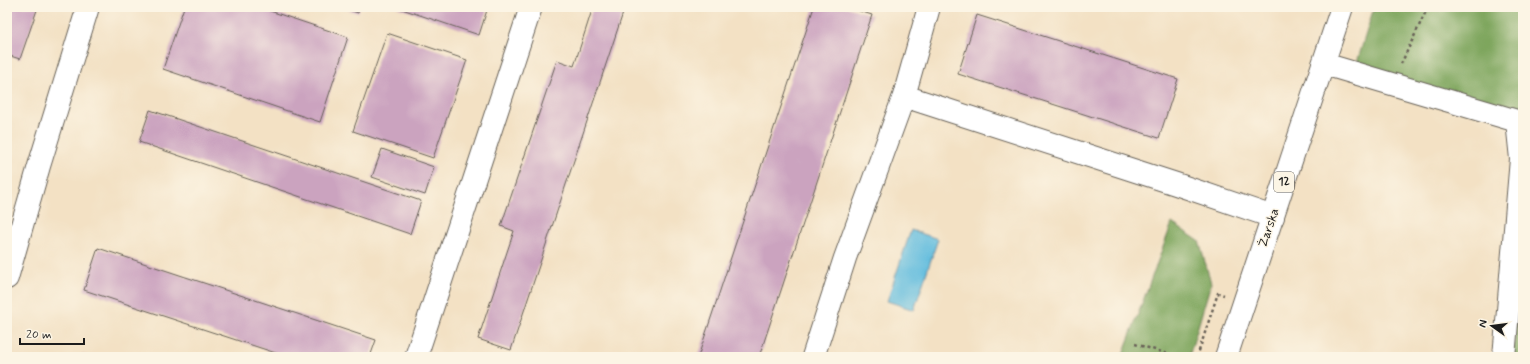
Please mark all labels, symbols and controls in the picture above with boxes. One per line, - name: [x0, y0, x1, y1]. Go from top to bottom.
- road number: 12: [1274, 172, 1294, 192]
- street label: Żarska: [1254, 206, 1284, 250]
- north arrow: [1472, 306, 1512, 346]
- text: N: [1476, 319, 1491, 329]
- scale bar: [20, 320, 84, 346]
- text: 20 m: [26, 327, 52, 343]

